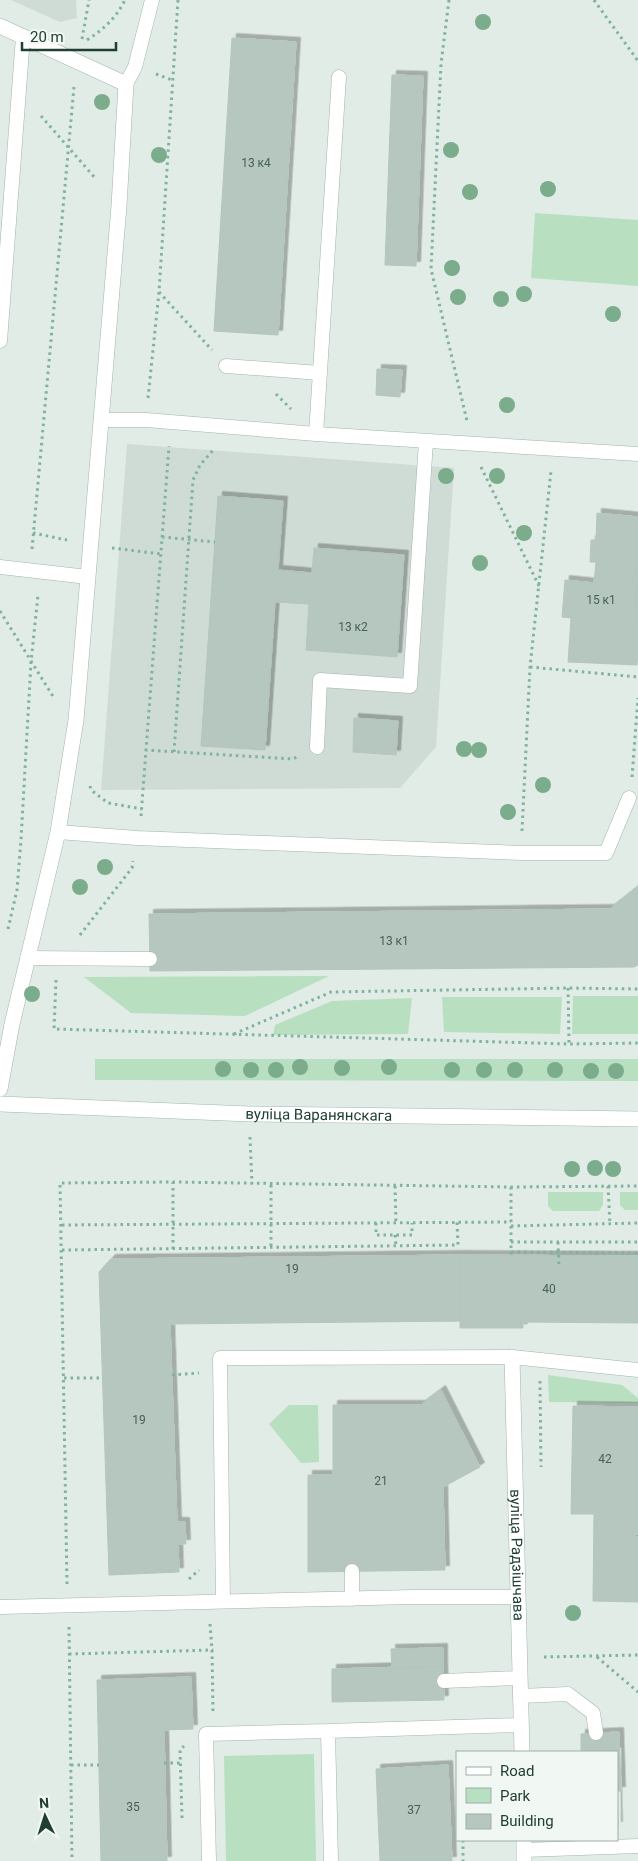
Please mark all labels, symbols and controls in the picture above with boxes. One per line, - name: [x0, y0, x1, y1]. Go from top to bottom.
- scale bar: [22, 20, 116, 52]
- text: 20 m: [30, 28, 64, 46]
- house number: 13 к4: [241, 156, 271, 170]
- house number: 15 к1: [586, 593, 616, 607]
- house number: 13 к2: [338, 620, 368, 634]
- house number: 13 к1: [379, 934, 409, 948]
- street label: вуліца Варанянскага: [245, 1105, 392, 1125]
- house number: 19: [285, 1262, 299, 1276]
- house number: 40: [542, 1282, 556, 1296]
- house number: 19: [132, 1413, 146, 1427]
- house number: 42: [598, 1452, 612, 1466]
- house number: 21: [374, 1474, 388, 1488]
- street label: вуліца Радзішчава: [506, 1489, 528, 1621]
- legend: [456, 1751, 618, 1841]
- text: Road: [500, 1762, 534, 1780]
- text: Park: [500, 1787, 531, 1805]
- north arrow: [20, 1791, 70, 1841]
- text: N: [39, 1795, 50, 1811]
- house number: 35: [126, 1800, 140, 1814]
- house number: 37: [407, 1803, 421, 1817]
- text: Building: [500, 1812, 554, 1830]

